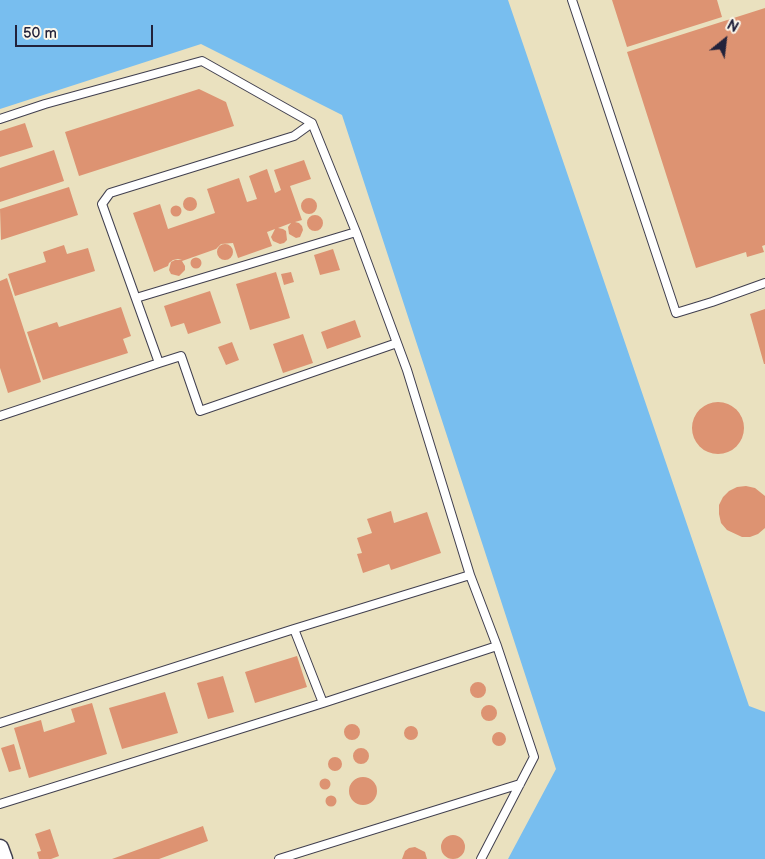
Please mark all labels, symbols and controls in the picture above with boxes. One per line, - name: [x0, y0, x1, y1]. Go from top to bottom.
- scale bar: [18, 15, 155, 47]
- north arrow: [700, 15, 750, 65]
- text: N: [724, 16, 741, 36]
- text: 50 m: [23, 24, 57, 43]

